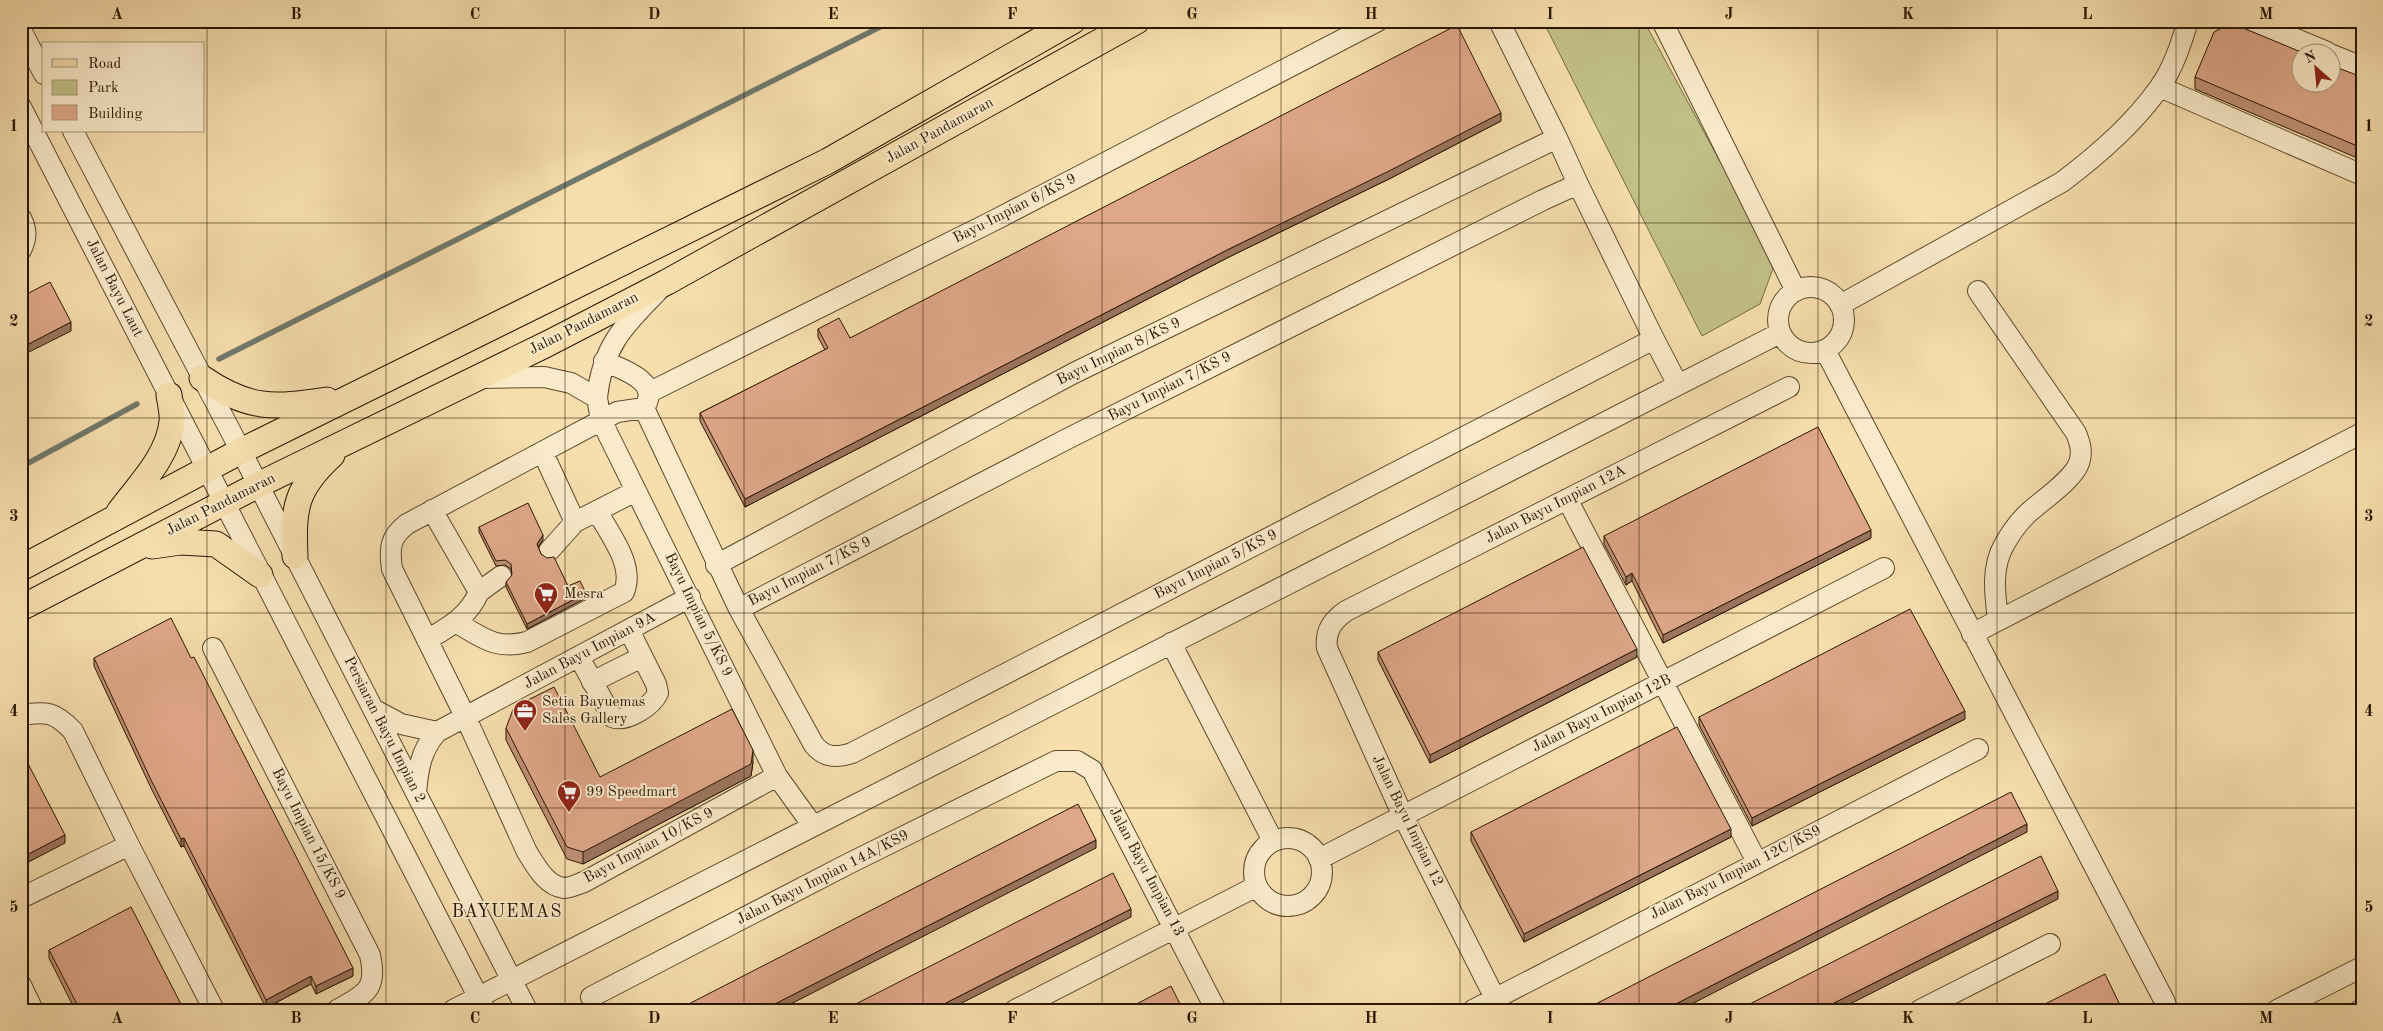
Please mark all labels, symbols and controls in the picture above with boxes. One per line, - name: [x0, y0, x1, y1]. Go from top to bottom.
- text: A: [111, 7, 123, 23]
- text: B: [290, 7, 302, 23]
- text: C: [470, 7, 480, 23]
- text: D: [648, 7, 660, 23]
- text: E: [827, 7, 839, 23]
- text: F: [1007, 7, 1018, 23]
- text: G: [1186, 7, 1198, 23]
- text: H: [1364, 7, 1378, 23]
- text: I: [1546, 7, 1554, 23]
- text: J: [1725, 7, 1734, 23]
- text: K: [1902, 7, 1914, 23]
- text: L: [2082, 7, 2093, 23]
- text: M: [2259, 7, 2273, 23]
- legend: [42, 42, 205, 132]
- north arrow: [2290, 42, 2340, 92]
- text: N: [2303, 49, 2319, 66]
- text: Road: [88, 57, 122, 72]
- text: Park: [88, 81, 119, 96]
- street label: Jalan Pandamaran: [884, 95, 996, 167]
- text: Building: [88, 107, 143, 122]
- text: 1: [9, 119, 19, 135]
- text: 1: [2364, 119, 2374, 135]
- street label: Bayu Impian 6/KS 9: [951, 171, 1079, 247]
- street label: Jalan Bayu Laut: [83, 237, 145, 339]
- street label: Jalan Pandamaran: [527, 290, 641, 358]
- text: 2: [9, 314, 19, 330]
- text: 2: [2364, 314, 2374, 330]
- street label: Bayu Impian 8/KS 9: [1055, 315, 1183, 389]
- street label: Bayu Impian 7/KS 9: [1106, 349, 1234, 425]
- street label: Jalan Bayu Impian 12A: [1483, 463, 1629, 547]
- street label: Jalan Pandamaran: [164, 471, 278, 539]
- text: 3: [9, 509, 19, 525]
- text: 3: [2364, 509, 2374, 525]
- street label: Bayu Impian 5/KS 9: [1152, 527, 1280, 603]
- street label: Bayu Impian 7/KS 9: [746, 534, 874, 610]
- street label: Bayu Impian 5/KS 9: [661, 551, 735, 679]
- supermarket icon: Mesra: [533, 581, 559, 615]
- place label: Mesra: [564, 587, 604, 602]
- street label: Jalan Bayu Impian 9A: [522, 610, 659, 692]
- street label: Persiaran Bayu Impian 2: [341, 654, 427, 806]
- street label: Jalan Bayu Impian 12B: [1530, 672, 1674, 756]
- place label: Setia Bayuemas Sales Gallery: [542, 695, 645, 727]
- office icon: Setia Bayuemas Sales Gallery: [512, 698, 538, 732]
- text: 4: [9, 704, 19, 720]
- text: 4: [2364, 704, 2374, 720]
- street label: Jalan Bayu Impian 12: [1369, 753, 1445, 889]
- street label: Bayu Impian 15/KS 9: [268, 766, 348, 902]
- supermarket icon: 99 Speedmart: [556, 779, 582, 813]
- place label: 99 Speedmart: [586, 785, 677, 800]
- street label: Bayu Impian 10/KS 9: [582, 805, 716, 887]
- street label: Jalan Bayu Impian 13: [1106, 805, 1186, 939]
- street label: Jalan Bayu Impian 12C/KS9: [1648, 823, 1824, 923]
- street label: Jalan Bayu Impian 14A/KS9: [734, 828, 912, 928]
- text: 5: [9, 900, 19, 916]
- text: 5: [2364, 900, 2374, 916]
- district label: BAYUEMAS: [452, 903, 562, 921]
- text: A: [111, 1011, 123, 1027]
- text: B: [290, 1011, 302, 1027]
- text: C: [470, 1011, 480, 1027]
- text: D: [648, 1011, 660, 1027]
- text: E: [827, 1011, 839, 1027]
- text: F: [1007, 1011, 1018, 1027]
- text: G: [1186, 1011, 1198, 1027]
- text: H: [1364, 1011, 1378, 1027]
- text: I: [1546, 1011, 1554, 1027]
- text: J: [1725, 1011, 1734, 1027]
- text: K: [1902, 1011, 1914, 1027]
- text: L: [2082, 1011, 2093, 1027]
- text: M: [2259, 1011, 2273, 1027]

